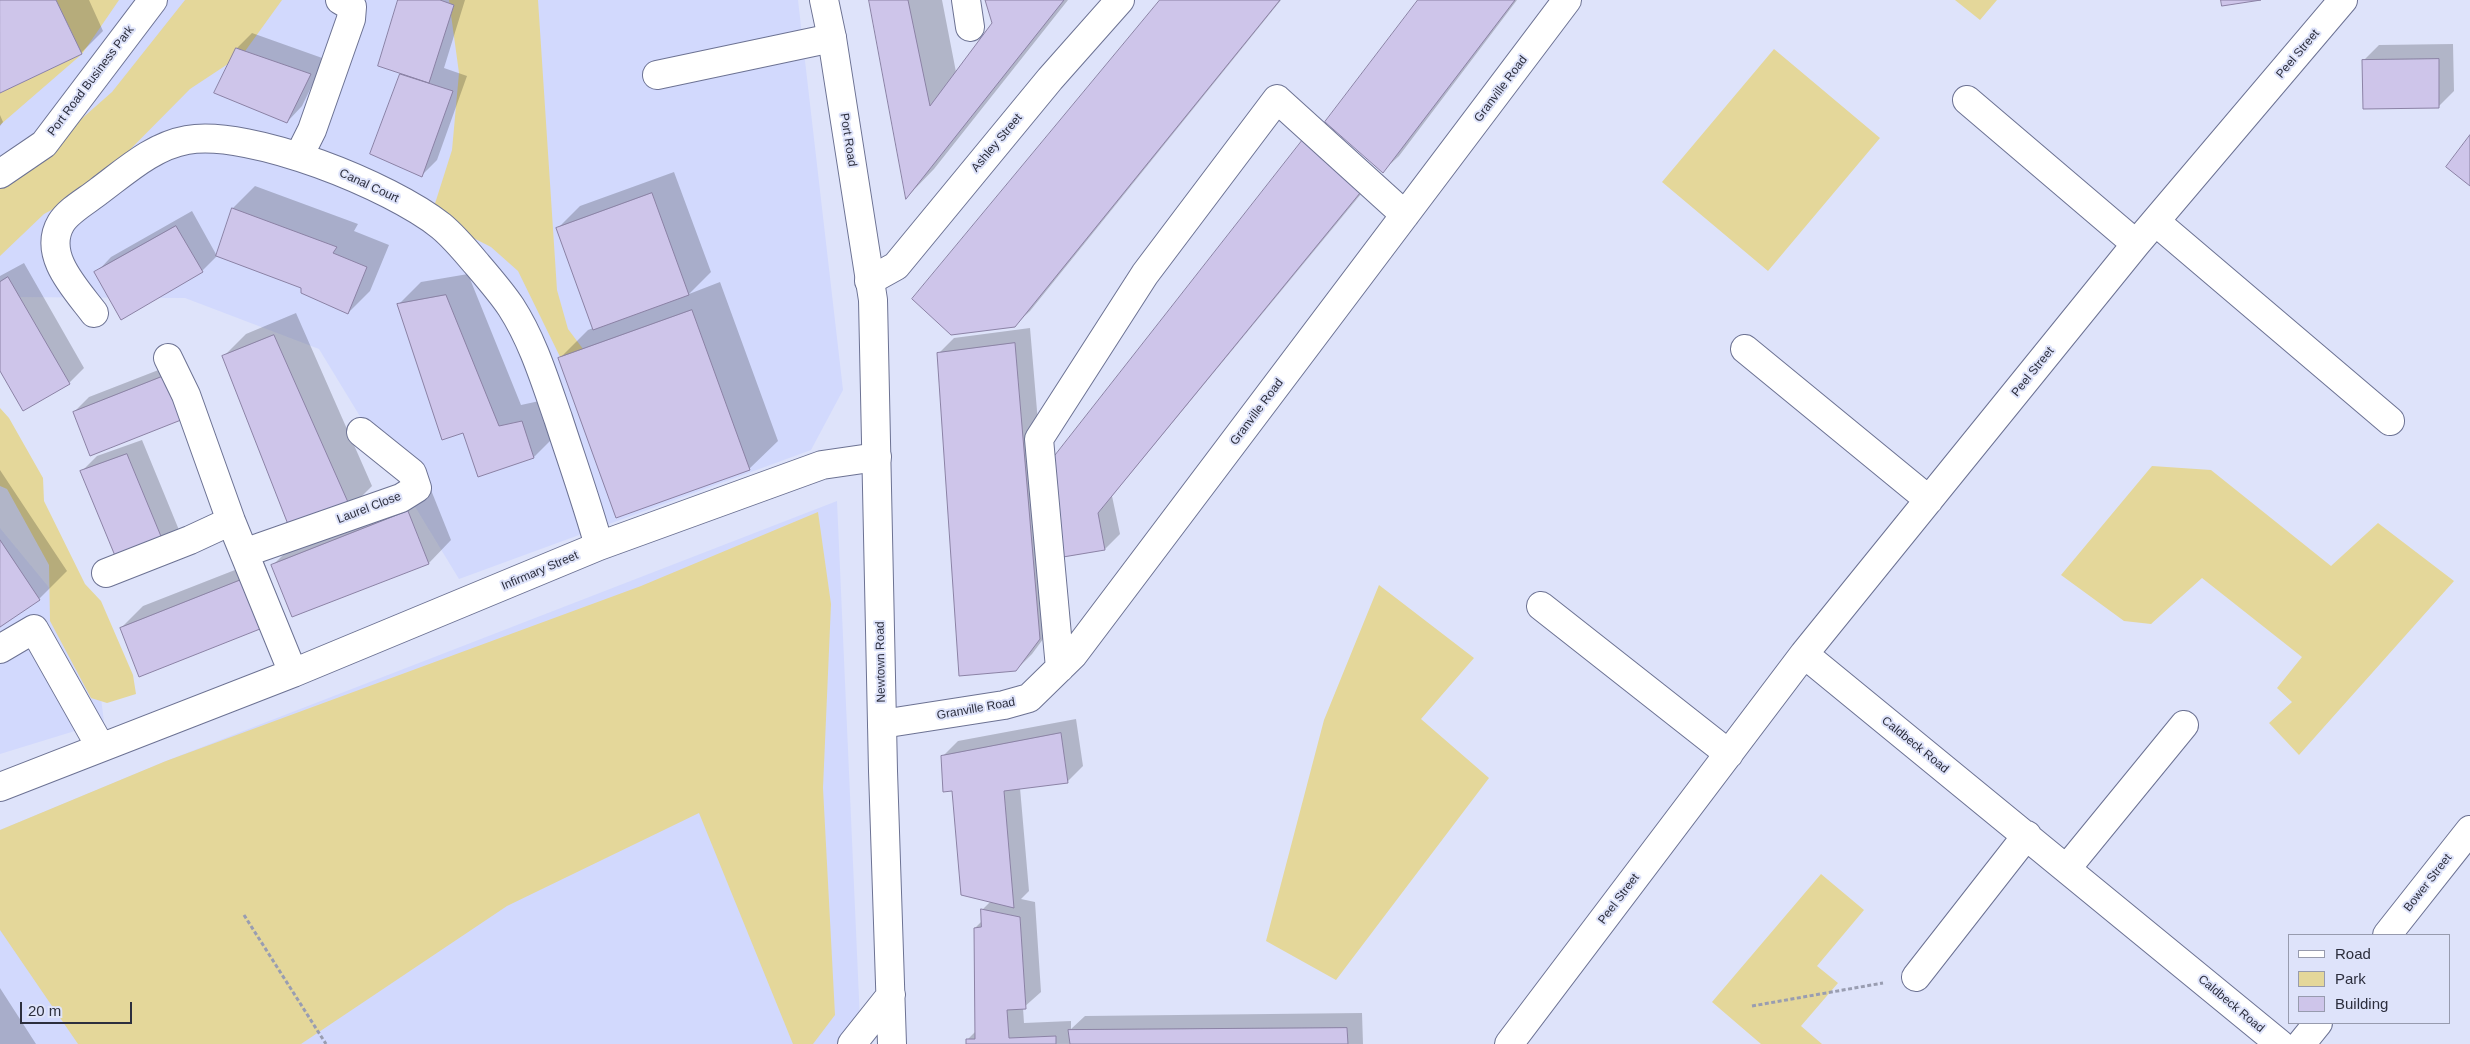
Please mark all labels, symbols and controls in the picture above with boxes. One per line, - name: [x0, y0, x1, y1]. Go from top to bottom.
- street label: Port Road Business Park: [45, 23, 137, 139]
- street label: Peel Street: [2273, 27, 2323, 81]
- street label: Granville Road: [1471, 53, 1531, 125]
- street label: Ashley Street: [969, 111, 1025, 175]
- street label: Port Road: [837, 112, 859, 168]
- street label: Canal Court: [337, 166, 401, 206]
- street label: Peel Street: [2009, 344, 2057, 400]
- street label: Granville Road: [1227, 376, 1287, 448]
- street label: Laurel Close: [335, 489, 403, 527]
- street label: Infirmary Street: [499, 548, 581, 594]
- street label: Newtown Road: [873, 621, 889, 703]
- street label: Granville Road: [936, 695, 1016, 723]
- street label: Caldbeck Road: [1879, 714, 1951, 776]
- street label: Bower Street: [2401, 851, 2455, 915]
- street label: Peel Street: [1595, 871, 1643, 927]
- legend: [2288, 934, 2450, 1024]
- text: Road: [2335, 945, 2371, 962]
- text: Park: [2335, 970, 2366, 987]
- street label: Caldbeck Road: [2195, 972, 2267, 1036]
- scale bar: [22, 992, 135, 1024]
- text: Building: [2335, 995, 2388, 1012]
- text: 20 m: [28, 1002, 61, 1019]

